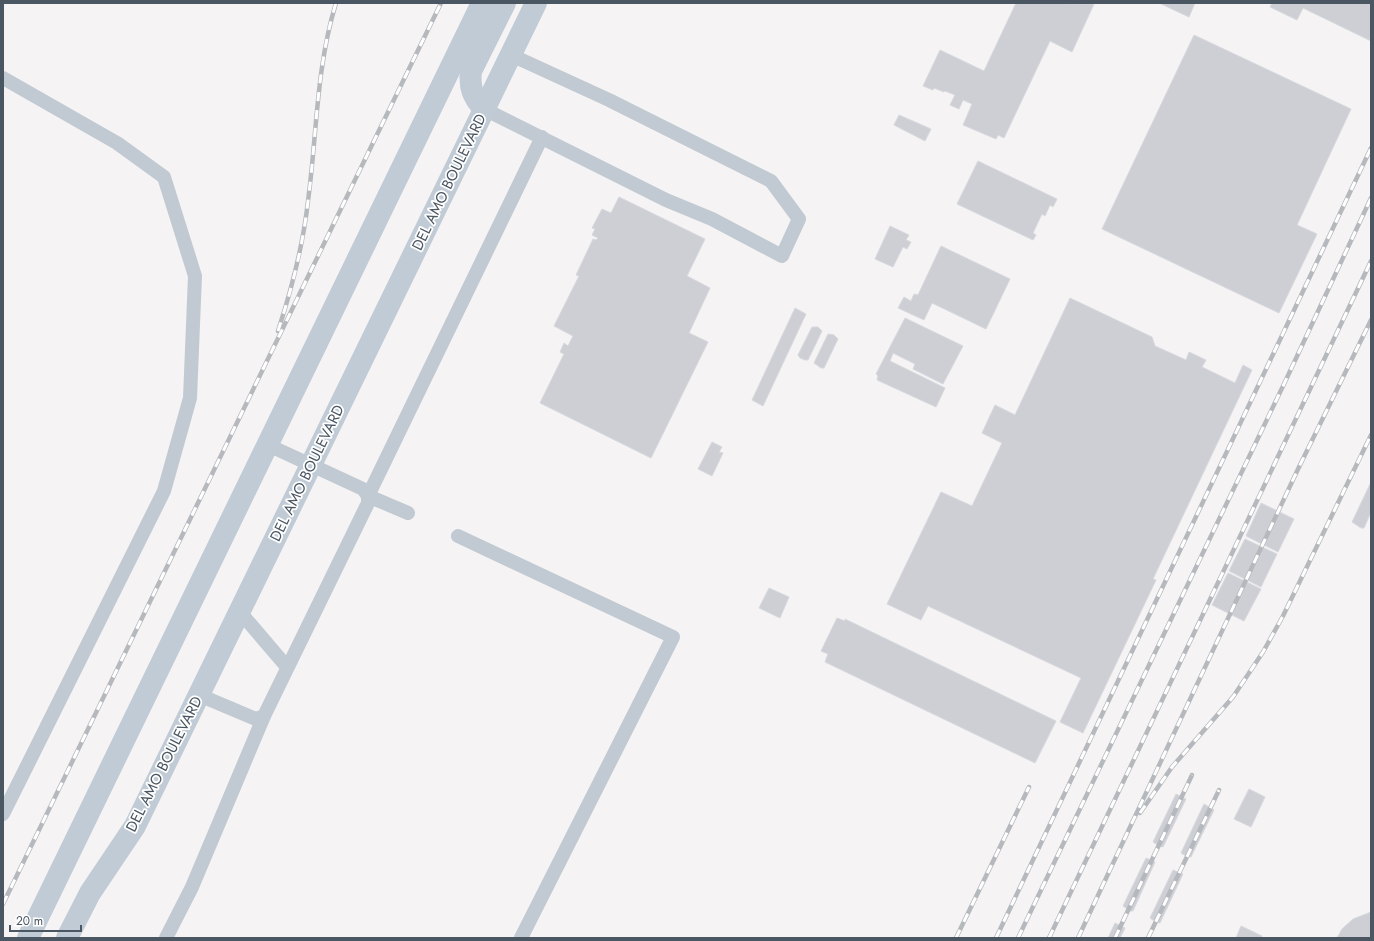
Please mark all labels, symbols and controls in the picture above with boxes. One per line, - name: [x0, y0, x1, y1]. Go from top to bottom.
- street label: DEL AMO BOULEVARD: [406, 110, 492, 254]
- street label: DEL AMO BOULEVARD: [264, 401, 350, 545]
- street label: DEL AMO BOULEVARD: [120, 692, 208, 836]
- scale bar: [10, 907, 81, 933]
- text: 20 m: [16, 912, 43, 930]

